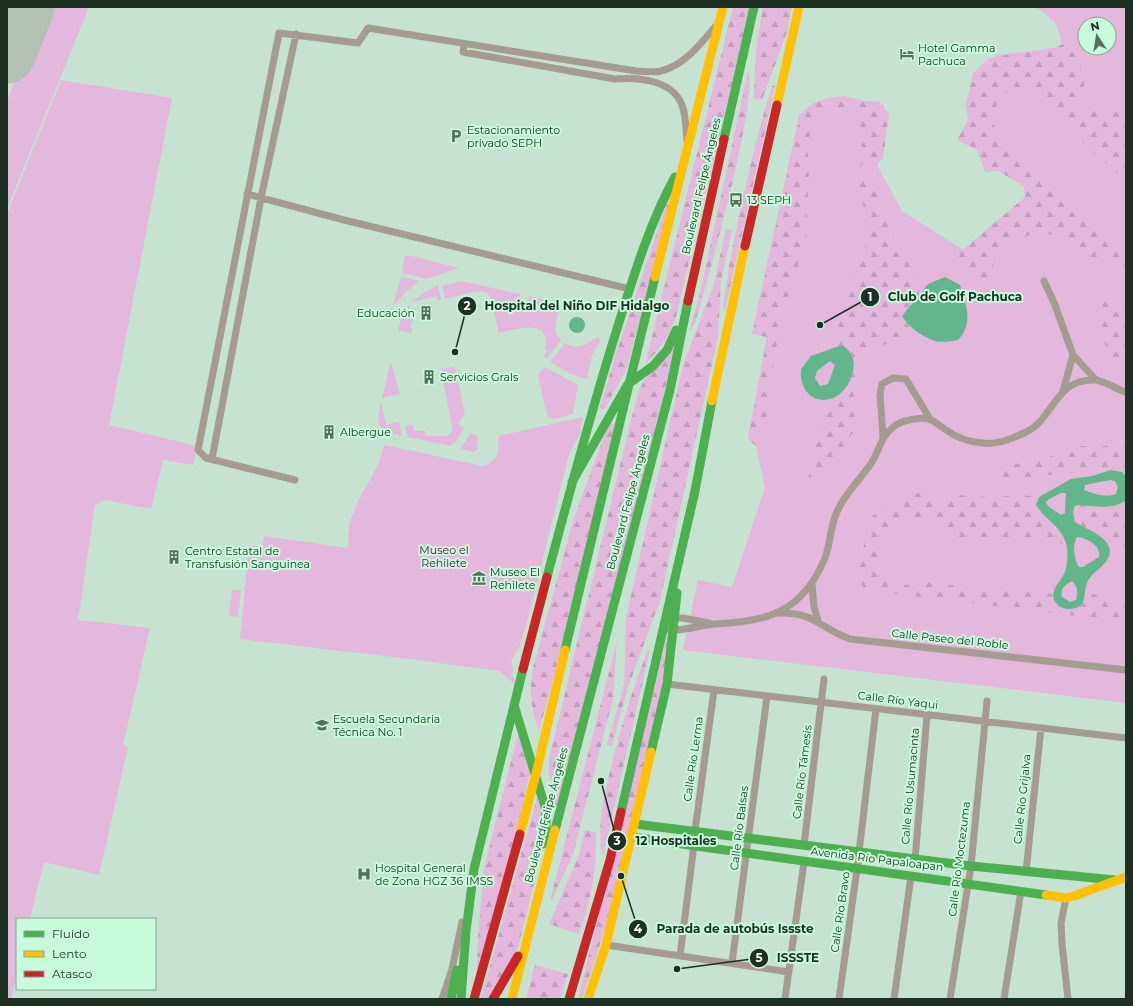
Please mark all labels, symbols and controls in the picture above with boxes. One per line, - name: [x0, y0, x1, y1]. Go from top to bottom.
- north arrow: [1077, 16, 1117, 56]
- text: N: [1089, 18, 1101, 34]
- place label: Hotel Gamma Pachuca: [918, 41, 995, 68]
- hotel icon: Hotel Gamma Pachuca: [899, 46, 915, 62]
- street label: Boulevard Felipe Ángeles: [678, 116, 724, 256]
- place label: Estacionamiento privado SEPH: [467, 123, 560, 150]
- parking icon: Estacionamiento privado SEPH: [448, 128, 464, 144]
- bus stop icon: 13 SEPH: [728, 192, 744, 208]
- place label: 13 SEPH: [747, 193, 791, 207]
- callout: Club de Golf Pachuca: [860, 285, 1030, 309]
- text: 1: [868, 289, 872, 304]
- text: Club de Golf Pachuca: [888, 289, 1022, 304]
- callout: Hospital del Niño DIF Hidalgo: [457, 294, 677, 318]
- text: 2: [463, 298, 471, 313]
- text: Hospital del Niño DIF Hidalgo: [485, 298, 670, 313]
- building icon: Educación: [418, 305, 434, 321]
- place label: Educación: [357, 306, 415, 320]
- building icon: Servicios Grals: [421, 369, 437, 385]
- place label: Servicios Grals: [440, 370, 519, 384]
- building icon: Albergue: [321, 424, 337, 440]
- place label: Albergue: [340, 425, 391, 439]
- street label: Boulevard Felipe Ángeles: [603, 432, 653, 571]
- park label: Museo el Rehilete: [419, 543, 469, 570]
- place label: Centro Estatal de Transfusión Sanguinea: [185, 544, 310, 571]
- building icon: Centro Estatal de Transfusión Sanguinea: [166, 549, 182, 565]
- place label: Museo El Rehilete: [490, 565, 540, 592]
- museum icon: Museo El Rehilete: [471, 570, 487, 586]
- street label: Calle Paseo del Roble: [891, 626, 1010, 652]
- street label: Calle Río Yaqui: [857, 688, 939, 712]
- place label: Escuela Secundaria Técnica No. 1: [333, 712, 440, 739]
- street label: Calle Río Lerma: [680, 716, 706, 802]
- school or university icon: Escuela Secundaria Técnica No. 1: [314, 717, 330, 733]
- street label: Calle Río Támesis: [789, 723, 815, 820]
- street label: Calle Río Usumacinta: [898, 727, 922, 845]
- street label: Boulevard Felipe Ángeles: [521, 745, 571, 884]
- street label: Calle Río Grijalva: [1010, 753, 1034, 845]
- street label: Calle Río Balsas: [727, 784, 751, 871]
- street label: Calle Río Moctezuma: [945, 801, 973, 917]
- callout: 12 Hospitales: [607, 829, 724, 853]
- text: 3: [612, 833, 621, 848]
- text: 12 Hospitales: [636, 833, 717, 848]
- street label: Avenida Río Papaloapan: [810, 844, 944, 874]
- place label: Hospital General de Zona HGZ 36 IMSS: [375, 861, 494, 888]
- hospital icon: Hospital General de Zona HGZ 36 IMSS: [356, 866, 372, 882]
- street label: Calle Río Bravo: [827, 870, 853, 953]
- callout: Parada de autobús Issste: [628, 917, 821, 941]
- legend: [16, 918, 156, 990]
- text: 4: [634, 921, 643, 936]
- text: Parada de autobús Issste: [656, 921, 814, 936]
- text: Fluido: [52, 926, 90, 941]
- text: Lento: [52, 946, 87, 961]
- callout: ISSSTE: [749, 946, 827, 970]
- text: 5: [755, 950, 763, 965]
- text: ISSSTE: [777, 950, 819, 965]
- text: Atasco: [52, 966, 92, 981]

